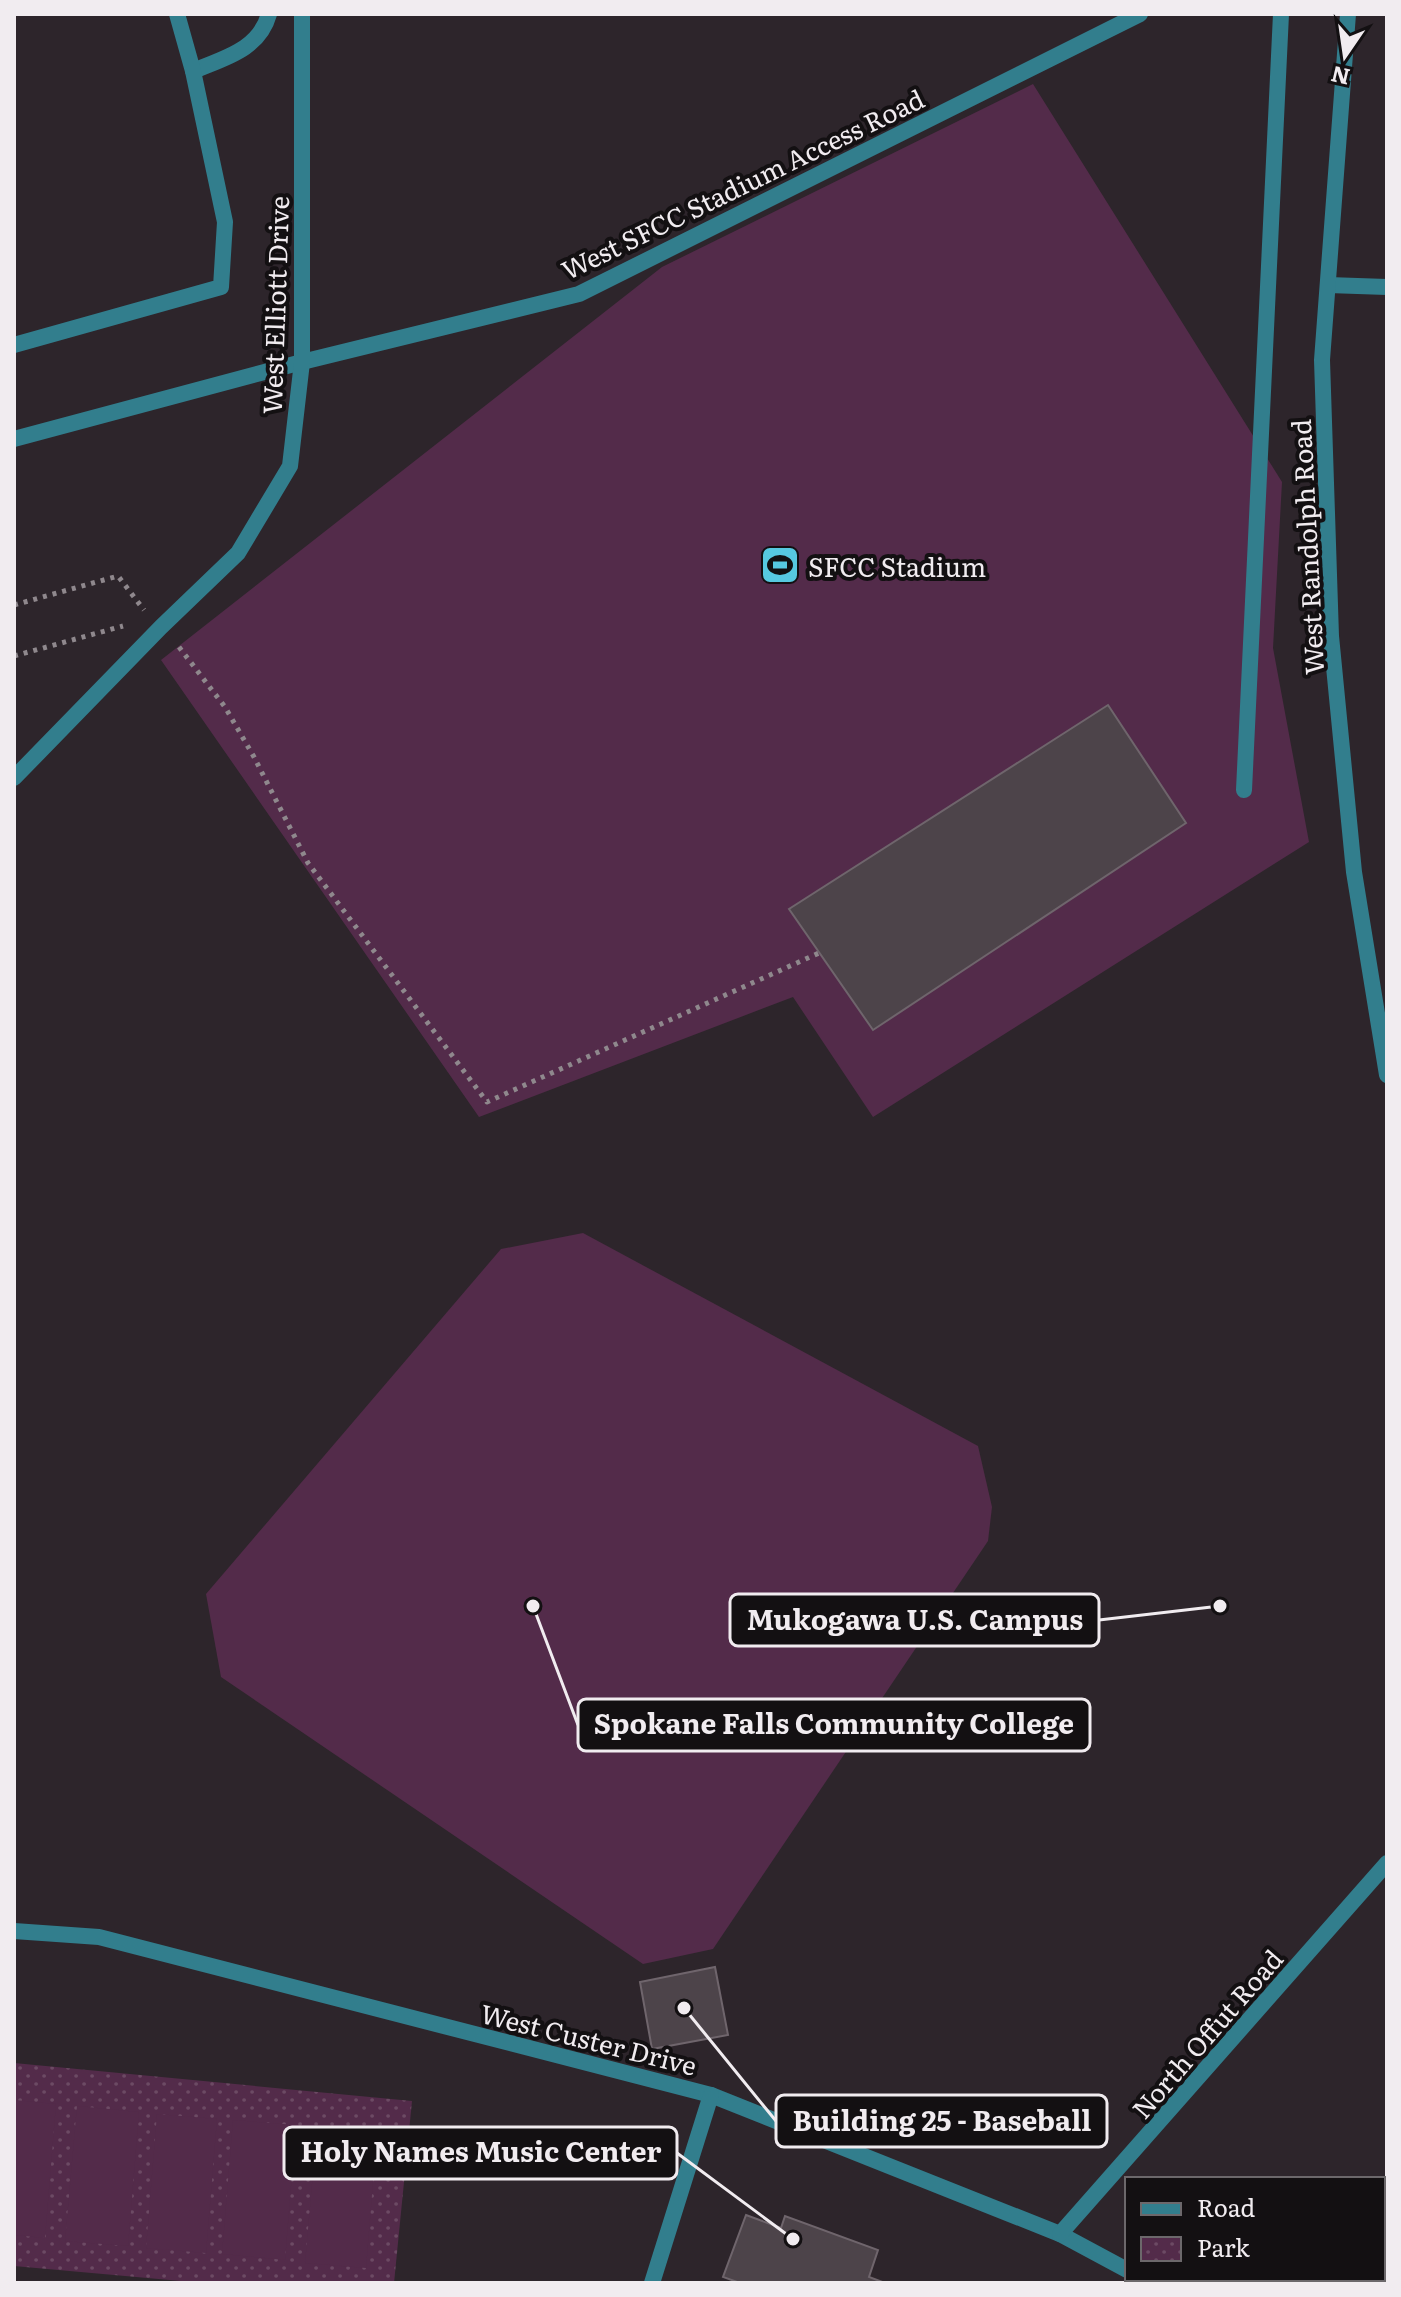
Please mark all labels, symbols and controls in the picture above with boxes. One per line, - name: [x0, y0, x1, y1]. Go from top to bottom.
- north arrow: [1305, 16, 1385, 96]
- text: N: [1327, 59, 1353, 95]
- street label: West SFCC Stadium Access Road: [554, 78, 930, 288]
- street label: West Elliott Drive: [251, 195, 297, 415]
- street label: West Randolph Road: [1280, 418, 1332, 676]
- sports icon: SFCC Stadium: [759, 544, 801, 586]
- place label: SFCC Stadium: [808, 546, 986, 585]
- callout: Mukogawa U.S. Campus: [730, 1594, 1099, 1646]
- text: Mukogawa U.S. Campus: [747, 1597, 1083, 1639]
- callout: Spokane Falls Community College: [578, 1699, 1090, 1751]
- text: Spokane Falls Community College: [594, 1701, 1074, 1743]
- street label: North Offut Road: [1121, 1940, 1291, 2126]
- street label: West Custer Drive: [477, 1992, 701, 2084]
- callout: Building 25 - Baseball: [776, 2095, 1107, 2147]
- text: Building 25 - Baseball: [793, 2098, 1091, 2140]
- callout: Holy Names Music Center: [284, 2127, 677, 2179]
- text: Holy Names Music Center: [300, 2129, 662, 2171]
- legend: [1125, 2177, 1385, 2281]
- text: Road: [1197, 2189, 1256, 2224]
- text: Park: [1197, 2229, 1250, 2264]

